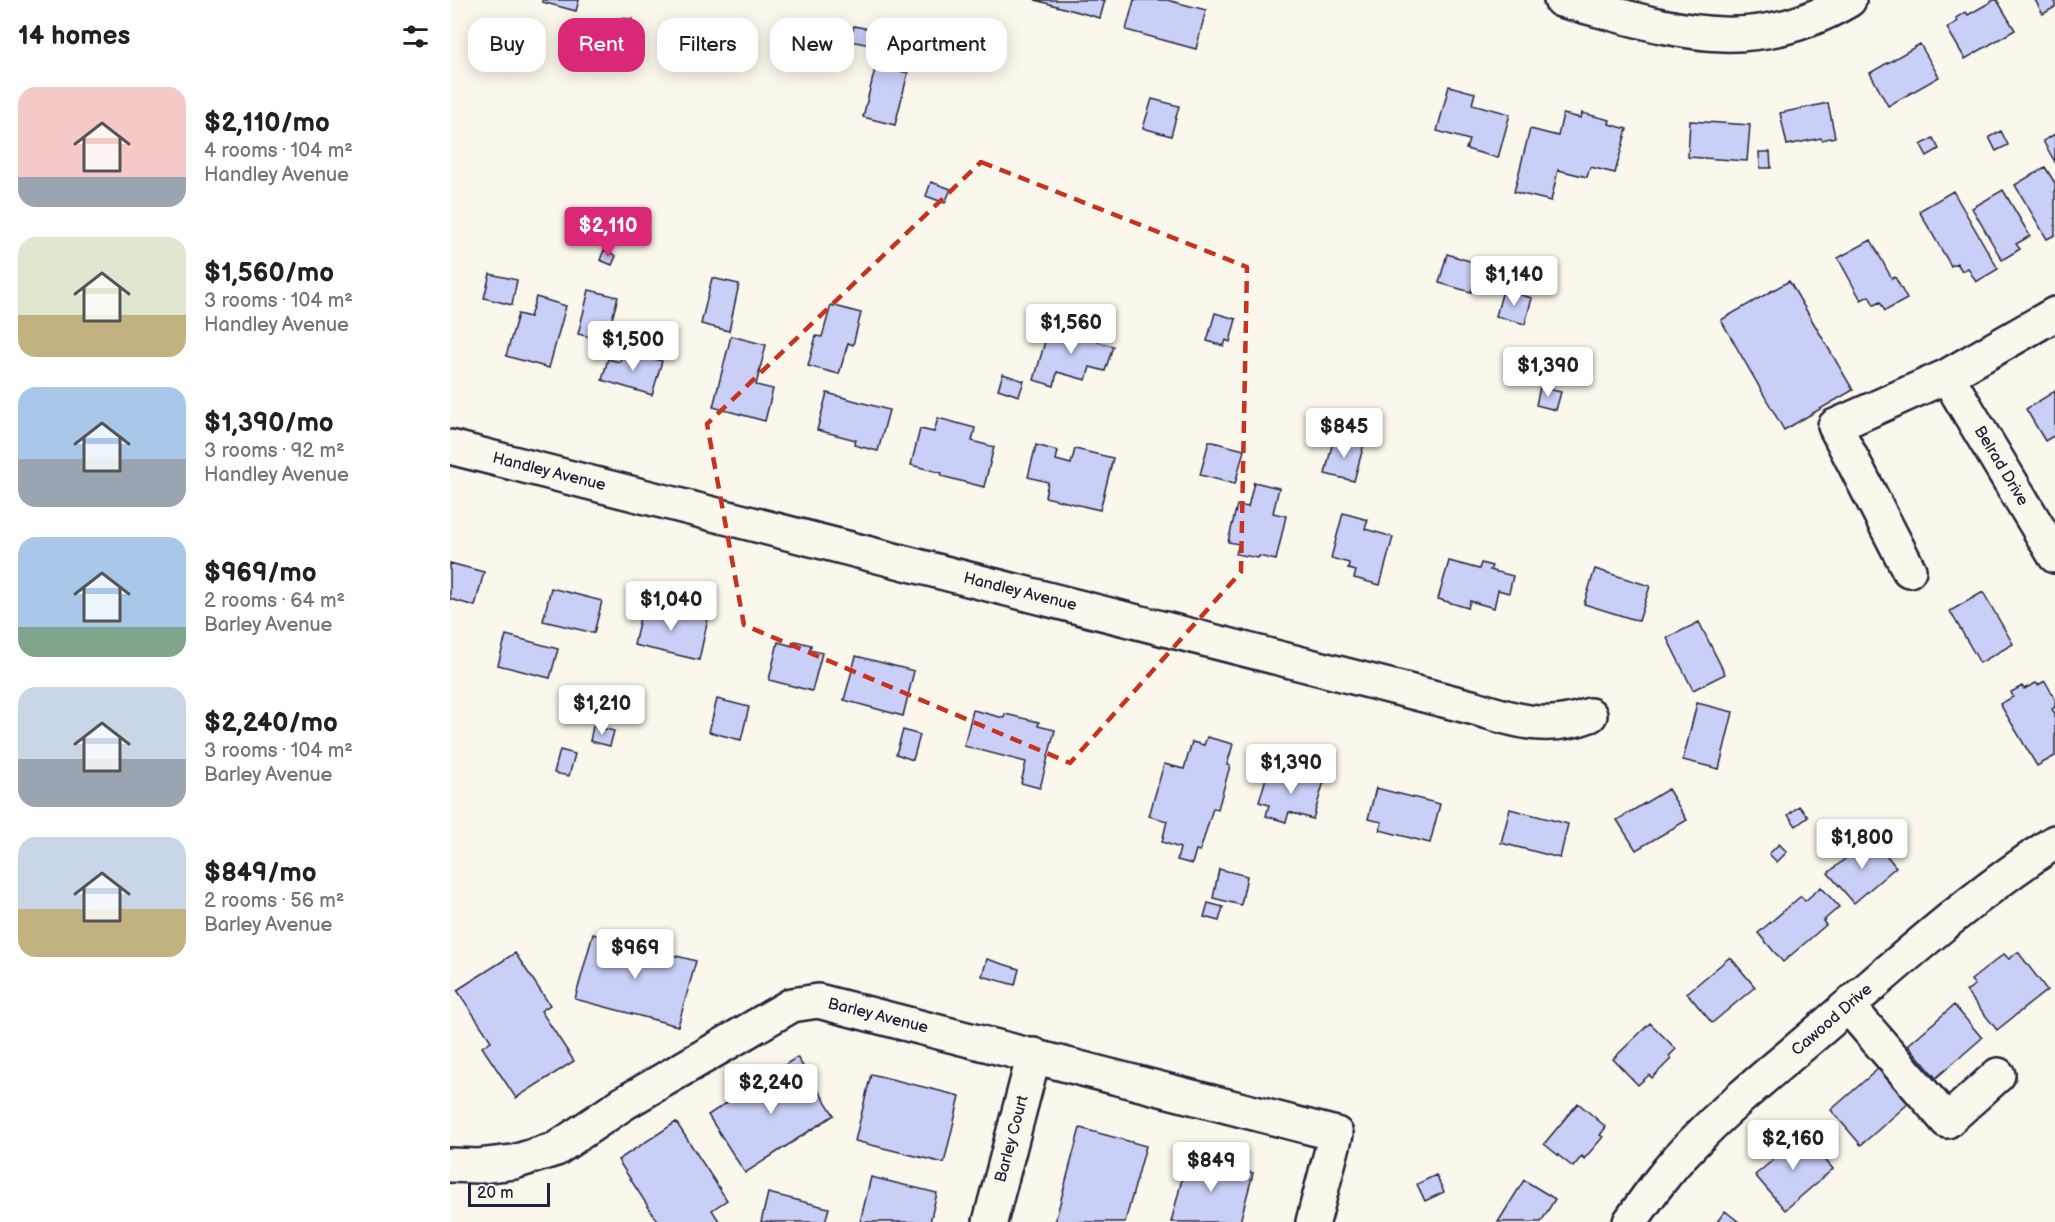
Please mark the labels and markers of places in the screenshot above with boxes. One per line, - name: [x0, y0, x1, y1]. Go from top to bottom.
- pin: $2,110: [559, 207, 657, 258]
- pin: $1,140: [1465, 256, 1563, 307]
- pin: $1,560: [1022, 304, 1120, 355]
- pin: $1,500: [584, 321, 682, 372]
- pin: $1,390: [1499, 347, 1597, 398]
- pin: $845: [1308, 408, 1380, 459]
- pin: $1,040: [622, 581, 720, 632]
- pin: $1,210: [553, 685, 651, 736]
- pin: $1,390: [1242, 744, 1340, 795]
- pin: $1,800: [1813, 819, 1911, 870]
- pin: $969: [599, 929, 671, 980]
- pin: $2,240: [722, 1064, 820, 1115]
- pin: $2,160: [1744, 1120, 1842, 1171]
- pin: $849: [1175, 1142, 1247, 1193]

